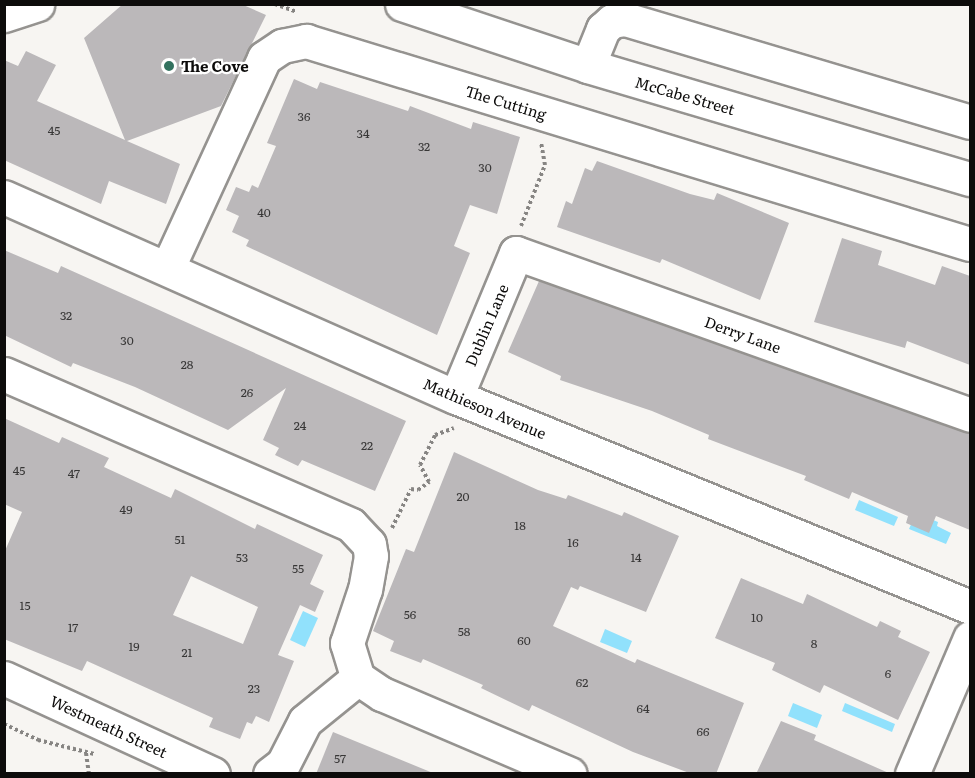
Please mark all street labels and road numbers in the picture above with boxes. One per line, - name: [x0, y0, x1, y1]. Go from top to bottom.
- street label: McCabe Street: [633, 72, 737, 118]
- street label: The Cutting: [463, 81, 549, 123]
- street label: Dublin Lane: [461, 281, 511, 369]
- street label: Derry Lane: [702, 312, 784, 356]
- street label: Mathieson Avenue: [421, 374, 549, 442]
- street label: Westmeath Street: [48, 691, 170, 761]

